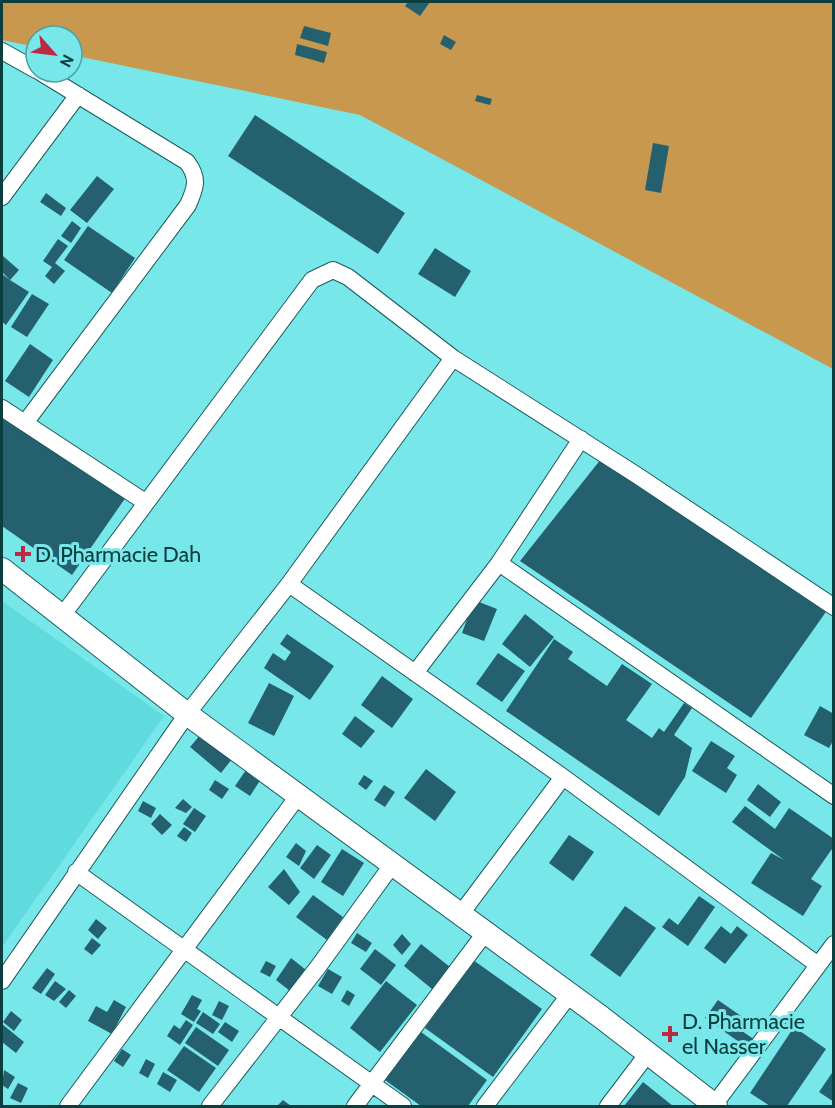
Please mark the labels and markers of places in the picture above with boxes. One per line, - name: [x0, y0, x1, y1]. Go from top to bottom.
- place label: D. Pharmacie Dah: [35, 541, 201, 568]
- marker: D. Pharmacie Dah: [16, 547, 30, 561]
- place label: D. Pharmacie el Nasser: [682, 1008, 805, 1060]
- marker: D. Pharmacie el Nasser: [663, 1027, 677, 1041]

